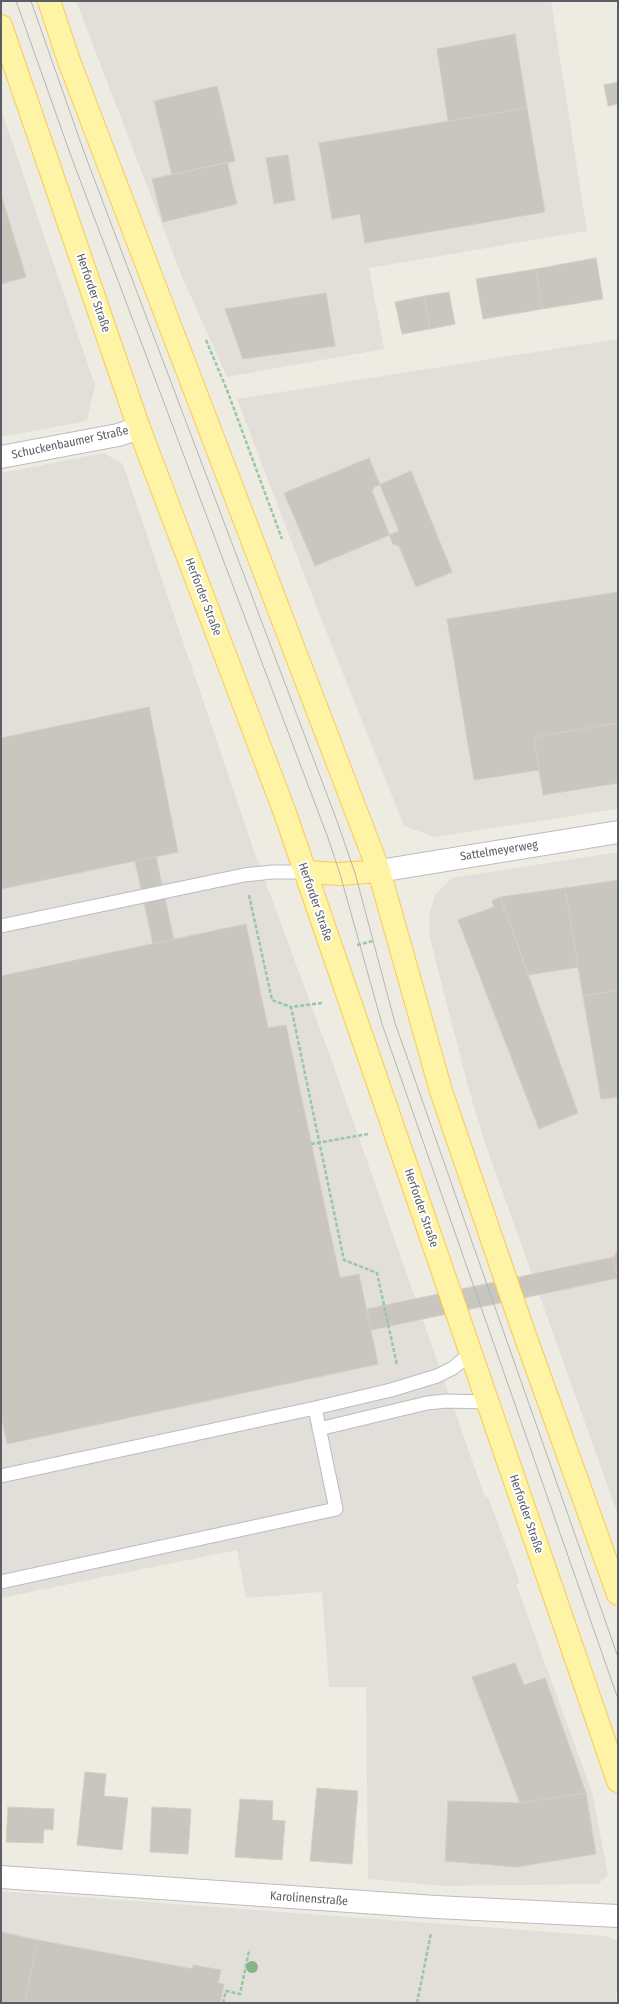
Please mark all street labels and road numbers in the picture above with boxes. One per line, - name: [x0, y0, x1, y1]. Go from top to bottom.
- street label: Herforder Straße: [73, 252, 113, 334]
- street label: Schuckenbaumer Straße: [10, 424, 130, 462]
- street label: Herforder Straße: [182, 556, 224, 638]
- street label: Sattelmeyerweg: [459, 838, 539, 864]
- street label: Herforder Straße: [295, 861, 335, 943]
- street label: Herforder Straße: [401, 1167, 441, 1249]
- street label: Herforder Straße: [506, 1473, 546, 1555]
- street label: Karolinenstraße: [270, 1889, 348, 1909]

